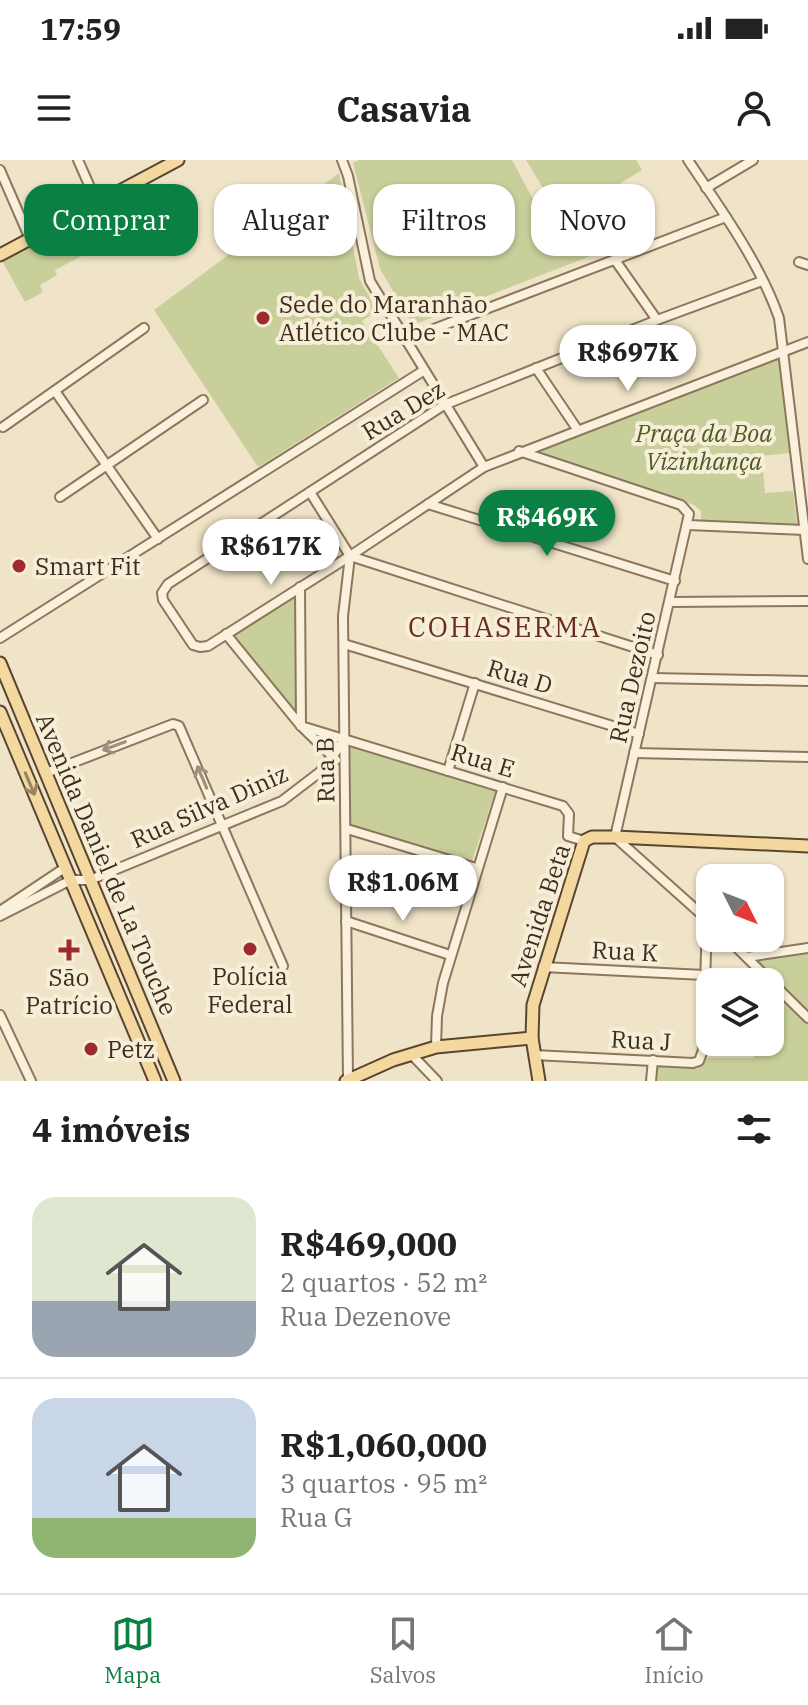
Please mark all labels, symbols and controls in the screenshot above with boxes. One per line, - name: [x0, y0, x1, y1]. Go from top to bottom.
- text: 17:59: [40, 9, 121, 48]
- text: Casavia: [336, 85, 472, 132]
- icon: menu: [32, 86, 76, 130]
- icon: person: [732, 86, 776, 130]
- chip: Comprar: [24, 184, 198, 256]
- chip: Alugar: [214, 184, 357, 256]
- chip: Filtros: [373, 184, 515, 256]
- chip: Novo: [531, 184, 655, 256]
- place label: Sede do Maranhão Atlético Clube - MAC: [279, 288, 509, 348]
- marker: Sede do Maranhão Atlético Clube - MAC: [254, 309, 272, 327]
- pin: R$697K: [563, 325, 693, 393]
- text: R$697K: [577, 334, 679, 368]
- street label: Rua Dez: [356, 373, 450, 447]
- park label: Praça da Boa Vizinhança: [635, 417, 772, 477]
- pin: R$469K: [482, 490, 612, 558]
- text: R$469K: [496, 499, 598, 533]
- pin: R$617K: [206, 519, 336, 587]
- text: R$617K: [220, 528, 322, 562]
- place label: Smart Fit: [35, 550, 140, 582]
- marker: Smart Fit: [10, 557, 28, 575]
- district label: COHASERMA: [408, 608, 602, 645]
- street label: Rua Dezoito: [601, 608, 663, 746]
- street label: Rua D: [484, 651, 556, 701]
- street label: Avenida Daniel de La Touche: [29, 708, 185, 1020]
- street label: Rua E: [447, 735, 519, 785]
- street label: Rua B: [308, 737, 342, 803]
- one-way arrow: [102, 740, 127, 754]
- street label: Rua Silva Diniz: [125, 757, 293, 855]
- one-way arrow: [194, 765, 209, 790]
- one-way arrow: [24, 771, 39, 795]
- street label: Avenida Beta: [501, 840, 577, 990]
- pin: R$1.06M: [329, 855, 477, 923]
- text: R$1.06M: [347, 864, 459, 898]
- north arrow: [696, 864, 784, 952]
- map controls: [696, 864, 784, 1056]
- street label: Rua K: [591, 933, 659, 969]
- marker: Polícia Federal: [241, 940, 259, 958]
- marker: São Patrício: [60, 941, 78, 959]
- place label: Polícia Federal: [207, 960, 293, 1020]
- place label: São Patrício: [25, 961, 113, 1021]
- button: layers: [696, 968, 784, 1056]
- street label: Rua J: [610, 1022, 672, 1058]
- place label: Petz: [107, 1033, 155, 1065]
- marker: Petz: [82, 1040, 100, 1058]
- text: 4 imóveis: [32, 1107, 191, 1151]
- icon: filters: [732, 1107, 776, 1151]
- text: R$469,000: [280, 1221, 457, 1265]
- icon: home: [96, 1229, 192, 1325]
- text: 2 quartos · 52 m²: [280, 1265, 487, 1299]
- text: Rua Dezenove: [280, 1299, 451, 1333]
- text: R$1,060,000: [280, 1422, 487, 1466]
- icon: home: [96, 1430, 192, 1526]
- text: 3 quartos · 95 m²: [280, 1466, 487, 1500]
- text: Rua G: [280, 1500, 352, 1534]
- tab: Mapa: [104, 1612, 161, 1689]
- tab: Salvos: [370, 1612, 436, 1689]
- tab: Início: [644, 1612, 704, 1689]

